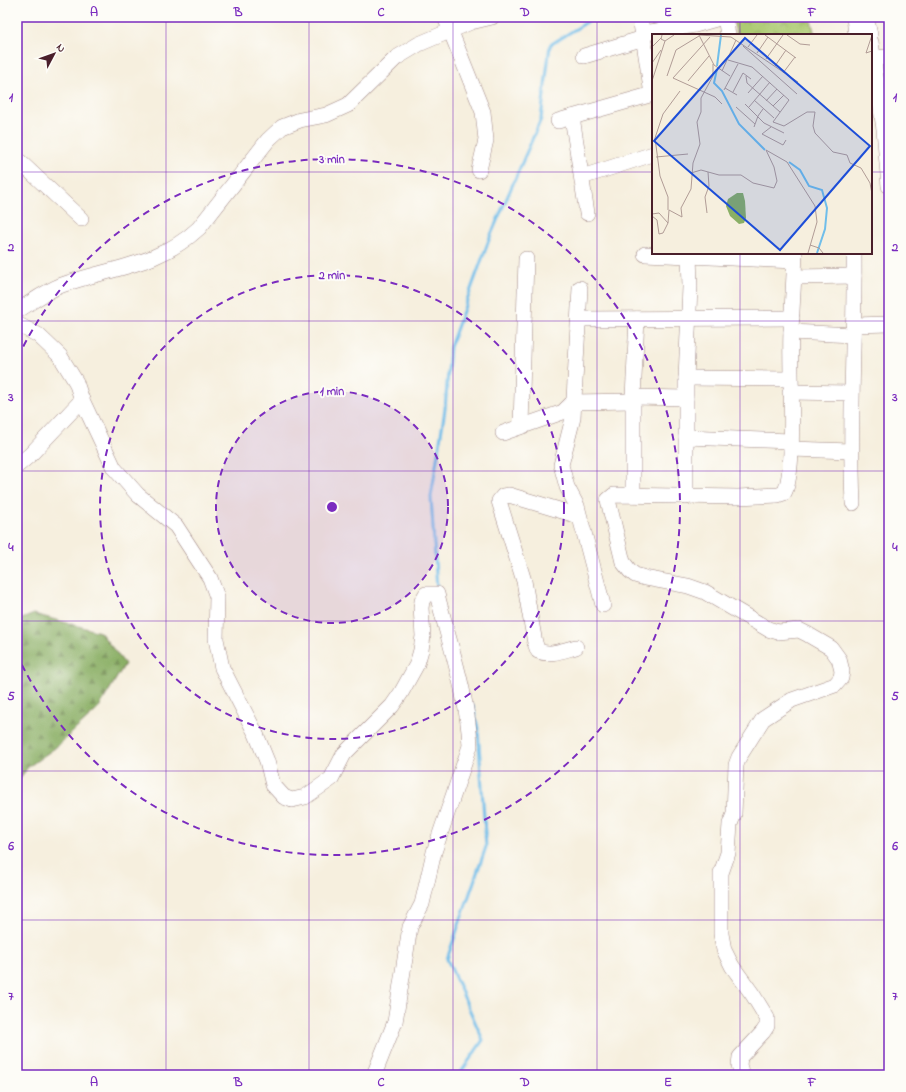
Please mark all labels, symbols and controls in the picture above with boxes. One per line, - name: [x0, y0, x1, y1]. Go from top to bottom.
- text: A: [90, 3, 98, 22]
- text: B: [233, 3, 243, 22]
- text: C: [377, 3, 385, 22]
- text: D: [519, 3, 530, 22]
- text: E: [664, 3, 672, 22]
- text: F: [807, 3, 817, 22]
- north arrow: [34, 34, 74, 74]
- inset map: [652, 34, 872, 254]
- text: N: [52, 40, 69, 56]
- text: 1: [9, 88, 14, 107]
- text: 1: [893, 88, 898, 107]
- text: 3 min: [318, 151, 345, 169]
- text: 2: [7, 238, 15, 257]
- text: 2: [891, 238, 899, 257]
- text: 2 min: [318, 267, 345, 285]
- text: 1 min: [320, 383, 344, 401]
- text: 3: [7, 388, 14, 407]
- text: 3: [891, 388, 898, 407]
- centre of rings: [325, 500, 339, 514]
- text: 4: [7, 538, 14, 557]
- text: 4: [891, 538, 898, 557]
- text: 5: [7, 687, 15, 706]
- text: 5: [891, 687, 899, 706]
- text: 6: [7, 837, 14, 856]
- text: 6: [891, 837, 898, 856]
- text: 7: [8, 987, 14, 1006]
- text: 7: [892, 987, 898, 1006]
- text: A: [90, 1073, 98, 1092]
- text: B: [233, 1073, 243, 1092]
- text: C: [377, 1073, 385, 1092]
- text: D: [519, 1073, 530, 1092]
- text: E: [664, 1073, 672, 1092]
- text: F: [807, 1073, 817, 1092]

